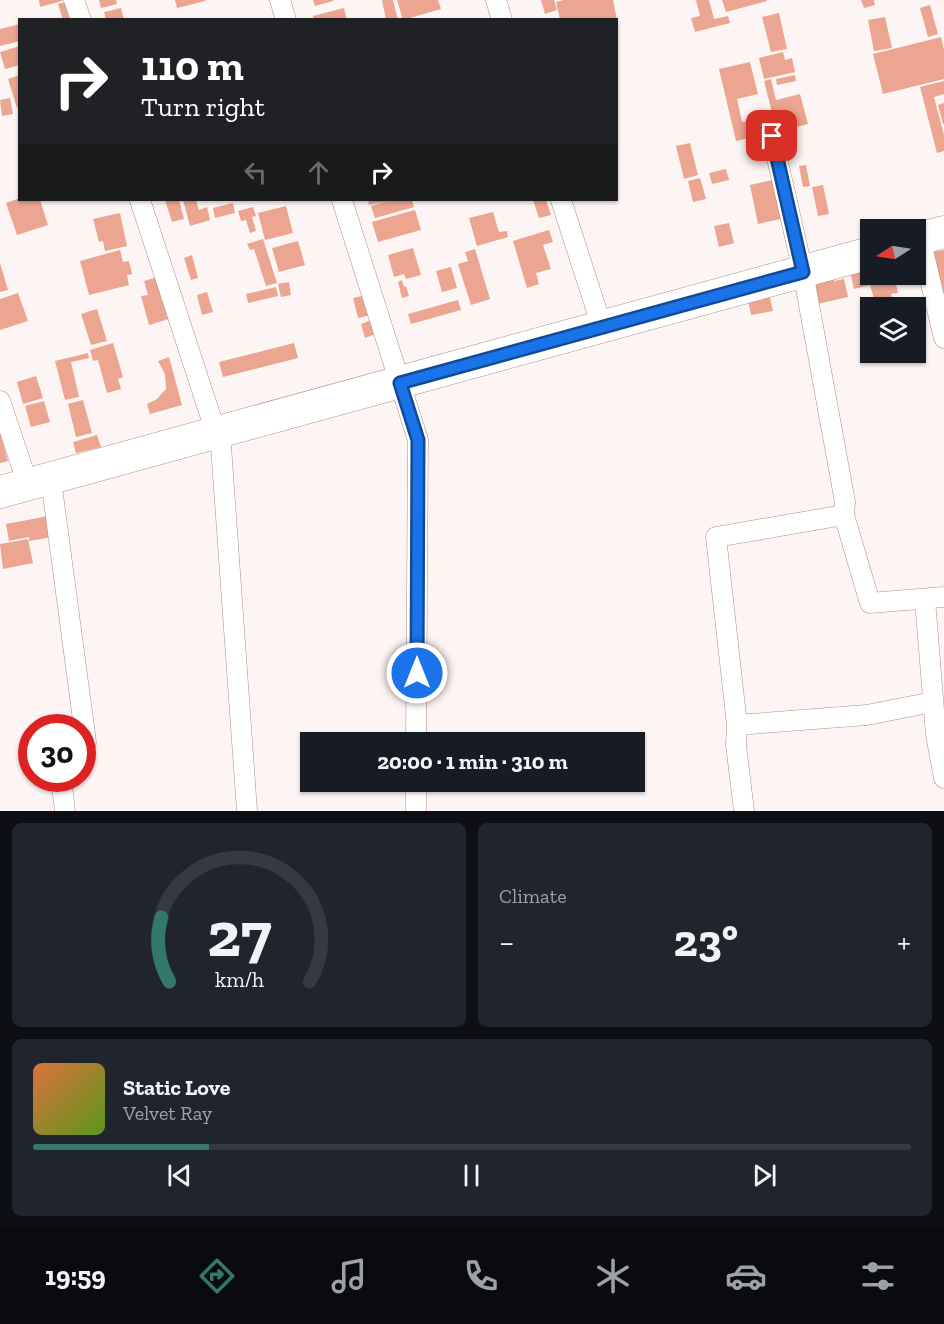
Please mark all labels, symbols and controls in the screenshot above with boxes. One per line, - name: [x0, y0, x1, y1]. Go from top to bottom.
- text: 110 m: [141, 40, 244, 91]
- icon: right: [42, 42, 120, 120]
- text: Turn right: [141, 91, 265, 123]
- pin: [746, 110, 797, 161]
- icon: arrive: [755, 119, 788, 152]
- icon: left: [239, 156, 272, 189]
- icon: ahead: [302, 156, 335, 189]
- icon: right: [365, 156, 398, 189]
- north arrow: [860, 219, 926, 285]
- map controls: [860, 219, 926, 363]
- button: layers: [860, 297, 926, 363]
- position arrow: [385, 641, 449, 705]
- speed limit sign: 30: [18, 714, 96, 792]
- text: 20:00 · 1 min · 310 m: [377, 748, 568, 775]
- text: Climate: [499, 884, 567, 908]
- text: 27: [207, 897, 271, 972]
- text: 23°: [674, 914, 738, 968]
- text: −: [499, 922, 514, 961]
- text: +: [897, 922, 911, 961]
- text: km/h: [215, 967, 263, 992]
- text: Static Love: [123, 1074, 230, 1101]
- text: Velvet Ray: [123, 1101, 212, 1125]
- icon: previous: [163, 1159, 196, 1192]
- icon: pause: [455, 1159, 488, 1192]
- icon: next: [748, 1159, 781, 1192]
- icon: directions: [196, 1255, 238, 1297]
- icon: music: [328, 1255, 370, 1297]
- icon: phone: [460, 1255, 502, 1297]
- icon: climate: [592, 1255, 634, 1297]
- icon: car: [725, 1255, 767, 1297]
- icon: filters: [857, 1255, 899, 1297]
- text: 19:59: [45, 1260, 106, 1292]

